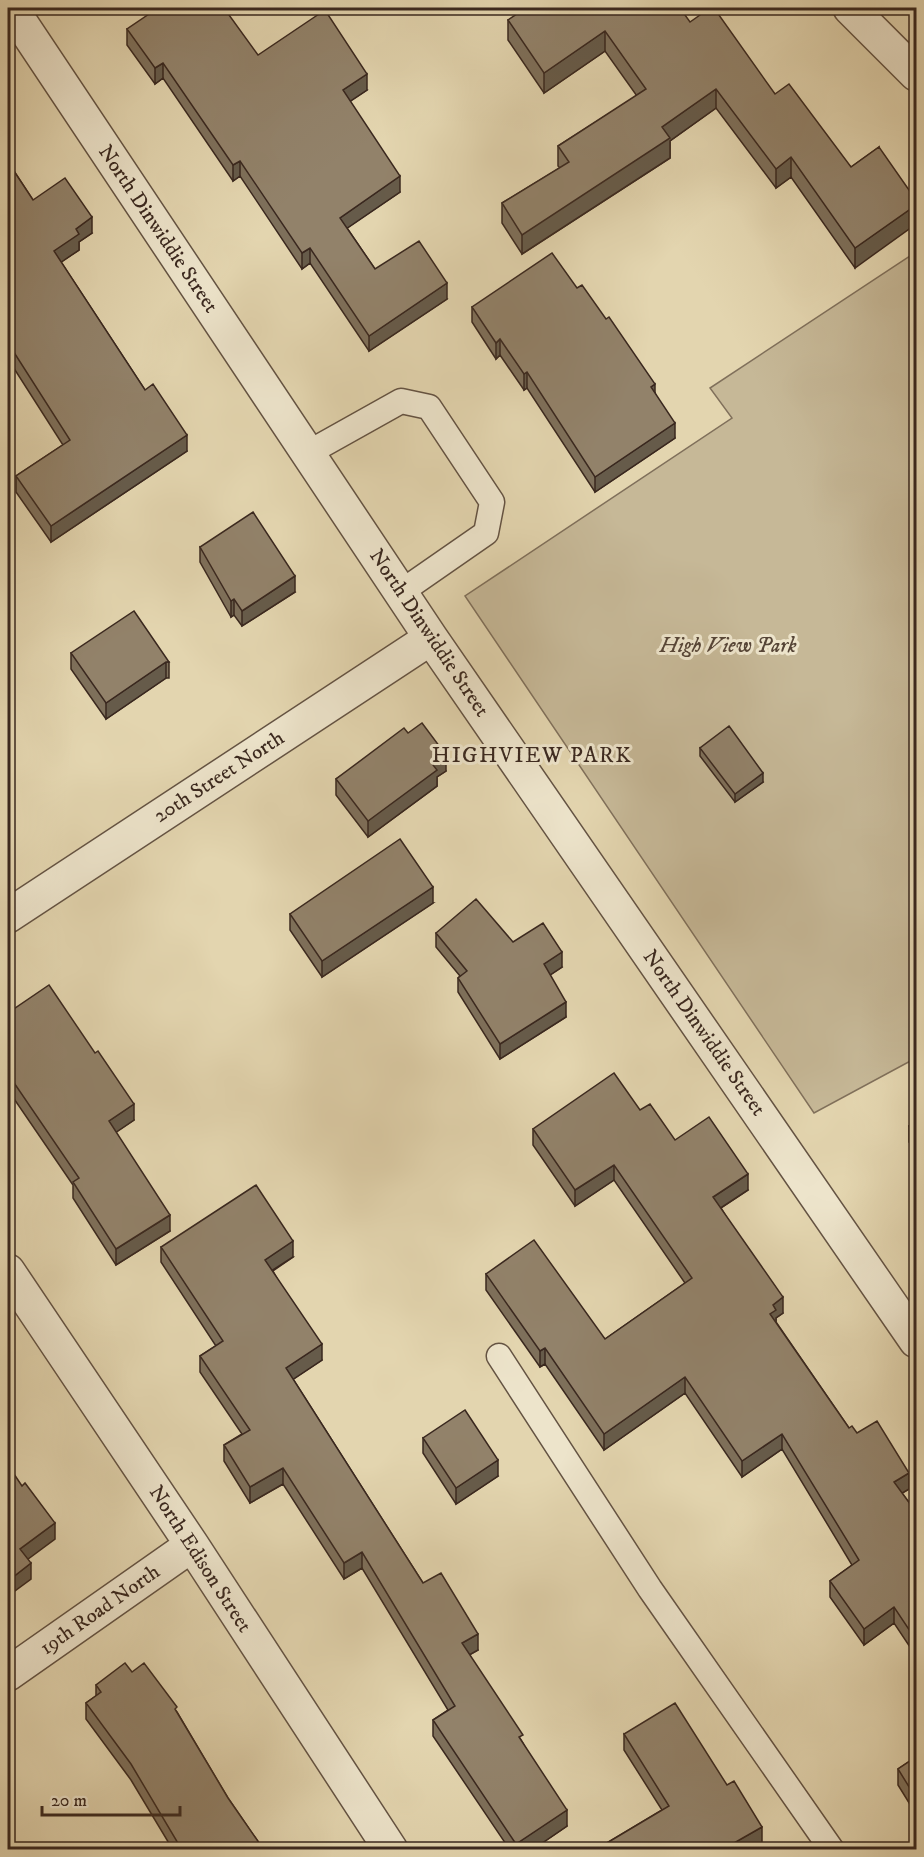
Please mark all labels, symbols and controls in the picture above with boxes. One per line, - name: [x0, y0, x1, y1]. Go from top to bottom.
- street label: North Dinwiddie Street: [92, 140, 224, 318]
- street label: North Dinwiddie Street: [363, 544, 495, 722]
- park label: High View Park: [659, 633, 797, 659]
- street label: 20th Street North: [149, 725, 289, 829]
- district label: HIGHVIEW PARK: [432, 742, 632, 769]
- street label: North Dinwiddie Street: [637, 945, 771, 1121]
- street label: North Edison Street: [143, 1481, 257, 1638]
- street label: 19th Road North: [35, 1559, 165, 1661]
- scale bar: [42, 1779, 180, 1817]
- text: 20 m: [51, 1790, 87, 1812]

